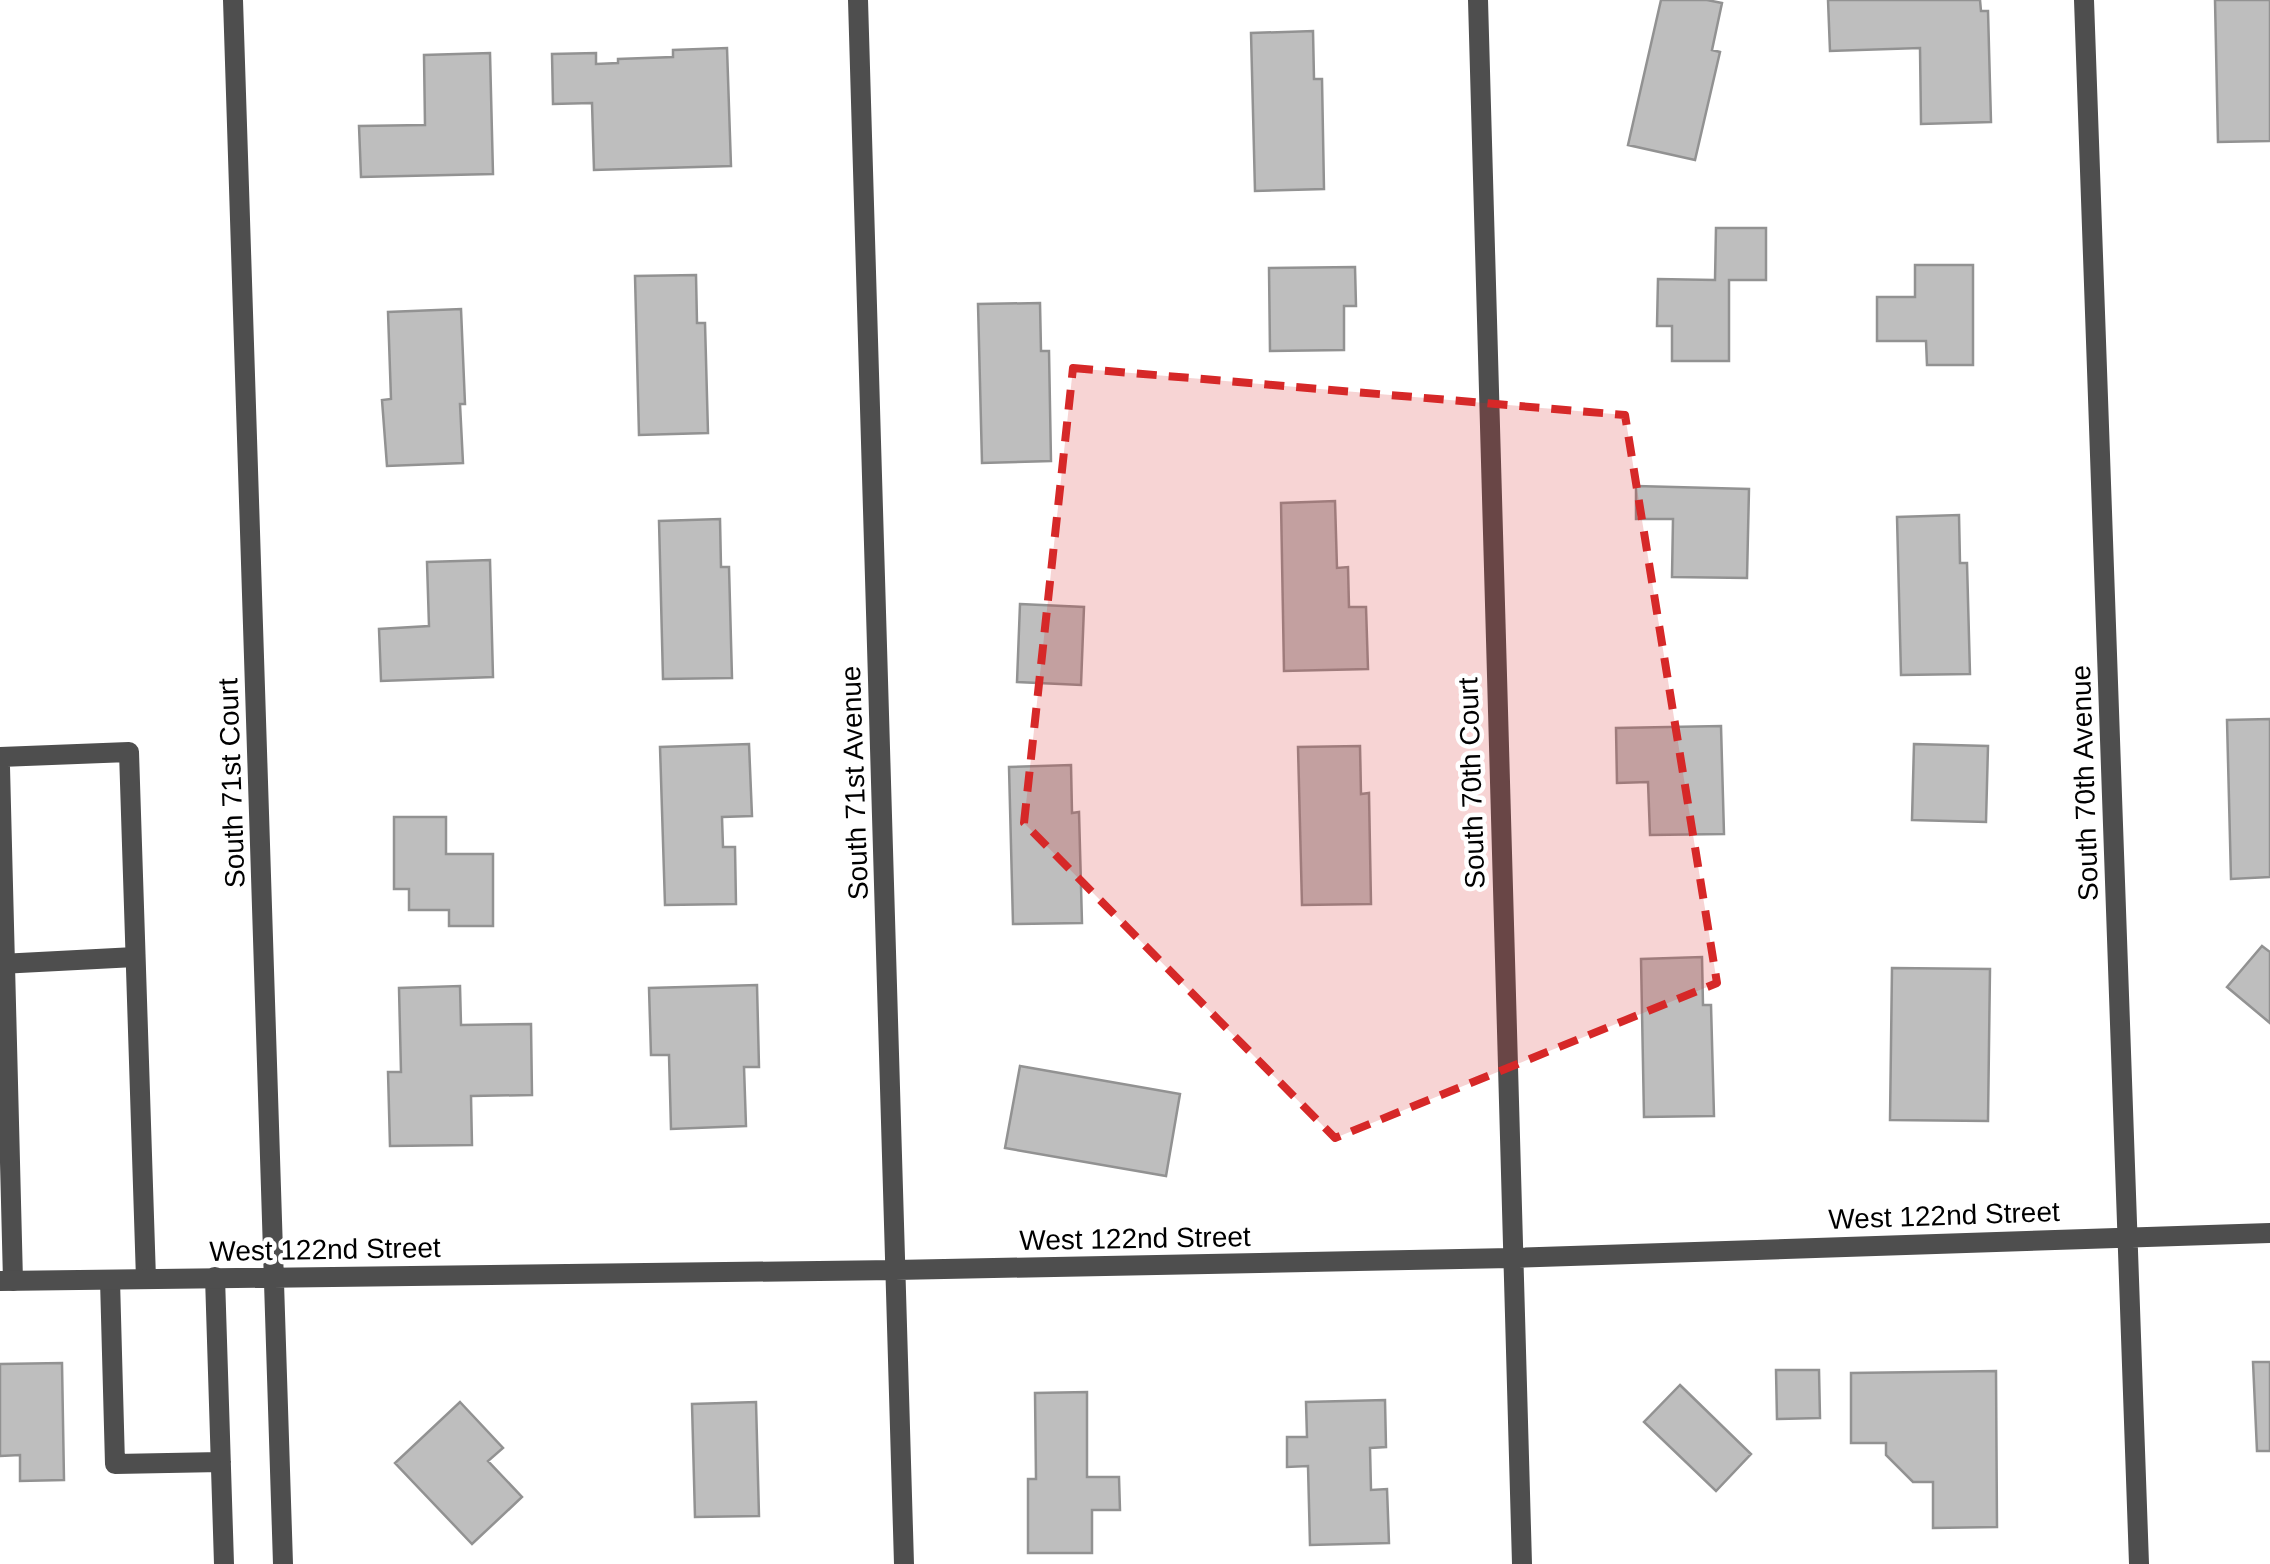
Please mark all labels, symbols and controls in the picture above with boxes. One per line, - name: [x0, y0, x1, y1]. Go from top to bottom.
- street label: South 70th Avenue: [2065, 664, 2104, 902]
- street label: South 71st Avenue: [835, 665, 874, 901]
- street label: South 70th Court: [1452, 676, 1491, 889]
- street label: South 71st Court: [212, 677, 251, 889]
- street label: West 122nd Street: [1828, 1196, 2060, 1235]
- street label: West 122nd Street: [1019, 1221, 1251, 1256]
- street label: West 122nd Street: [209, 1232, 441, 1267]

